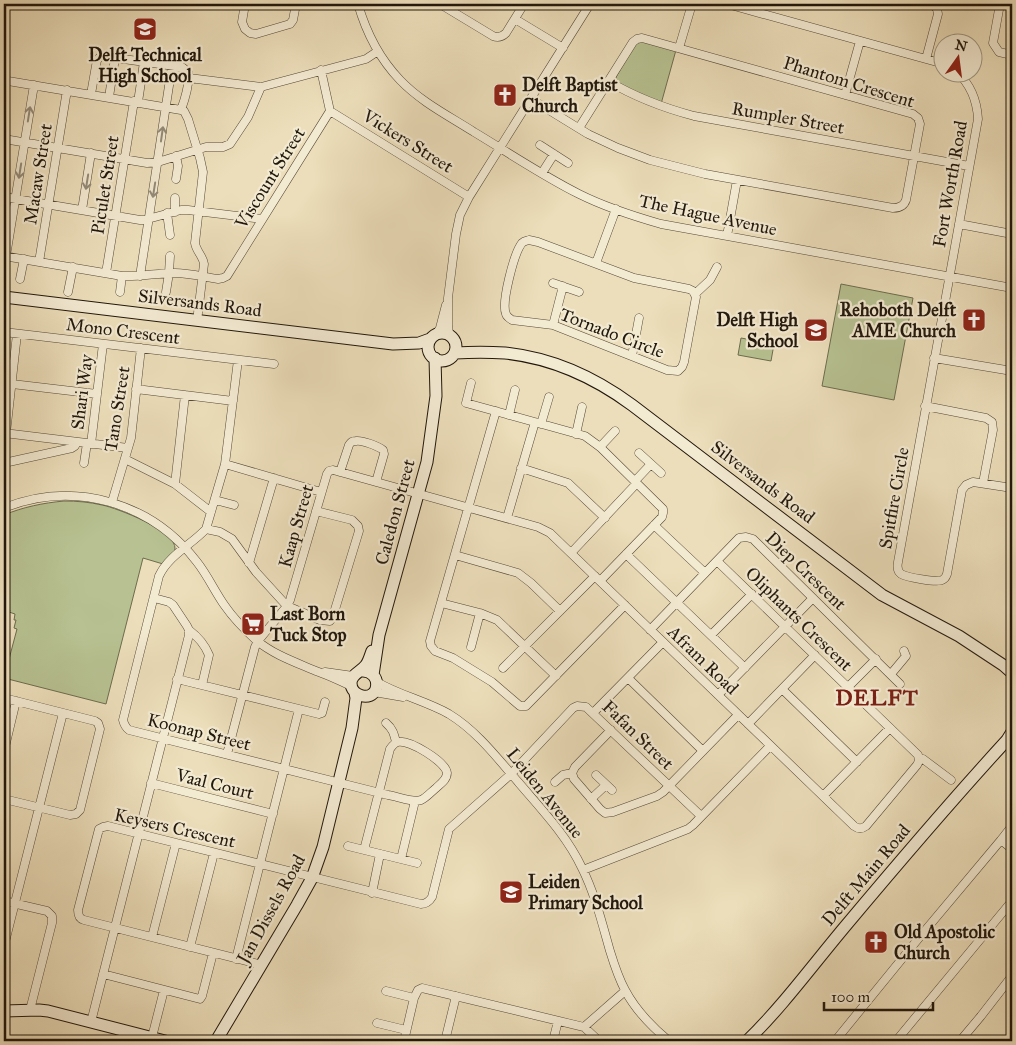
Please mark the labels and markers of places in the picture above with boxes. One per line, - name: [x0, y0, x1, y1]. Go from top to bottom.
- school or university icon: Delft Technical High School: [132, 16, 158, 42]
- place label: Delft Technical High School: [88, 44, 203, 88]
- place label: Delft Baptist Church: [522, 74, 618, 117]
- church icon: Delft Baptist Church: [492, 82, 518, 108]
- place label: Rehoboth Delft AME Church: [840, 299, 957, 342]
- church icon: Rehoboth Delft AME Church: [961, 307, 987, 333]
- place label: Delft High School: [716, 309, 799, 352]
- school or university icon: Delft High School: [803, 317, 829, 343]
- place label: Last Born Tuck Stop: [269, 603, 346, 647]
- supermarket icon: Last Born Tuck Stop: [240, 611, 266, 637]
- place label: Leiden Primary School: [528, 871, 644, 915]
- school or university icon: Leiden Primary School: [498, 879, 524, 905]
- place label: Old Apostolic Church: [894, 921, 996, 964]
- church icon: Old Apostolic Church: [863, 929, 889, 955]

